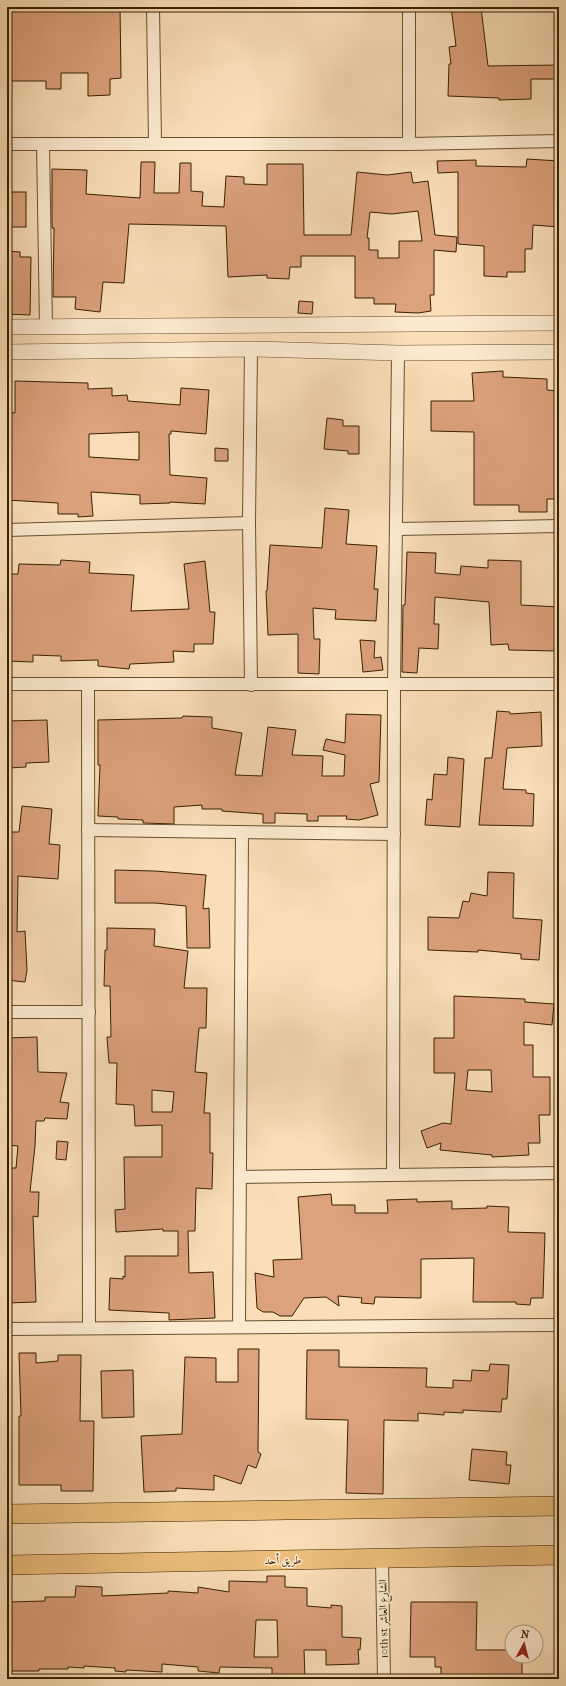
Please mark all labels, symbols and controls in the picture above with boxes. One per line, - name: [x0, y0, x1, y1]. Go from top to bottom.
- street label: طريق أحد: [264, 1552, 302, 1568]
- street label: 10th st الشارع العاشر: [376, 1579, 394, 1659]
- north arrow: [504, 1624, 544, 1664]
- text: N: [520, 1628, 531, 1642]

